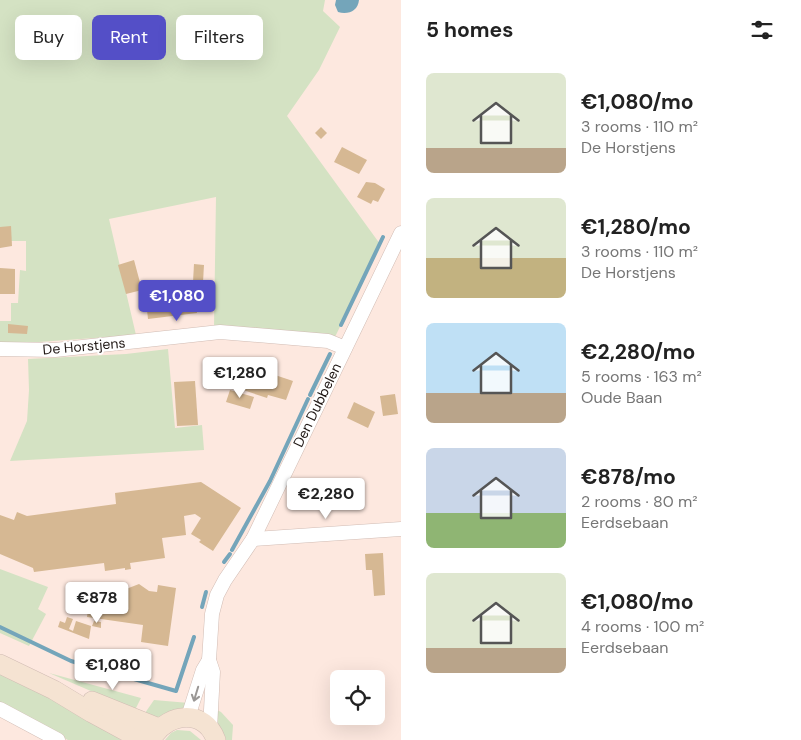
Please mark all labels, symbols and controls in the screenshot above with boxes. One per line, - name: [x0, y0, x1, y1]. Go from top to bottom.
- chip: Buy: [15, 15, 82, 60]
- chip: Rent: [92, 15, 166, 60]
- chip: Filters: [176, 15, 263, 60]
- text: 5 homes: [426, 16, 513, 44]
- icon: filters: [748, 16, 776, 44]
- text: €1,080/mo: [581, 88, 694, 116]
- icon: home: [466, 93, 526, 153]
- text: 3 rooms · 110 m²: [581, 116, 698, 137]
- text: De Horstjens: [581, 137, 676, 158]
- text: €1,280/mo: [581, 213, 691, 241]
- icon: home: [466, 218, 526, 278]
- text: 3 rooms · 110 m²: [581, 241, 698, 262]
- text: De Horstjens: [581, 262, 676, 283]
- pin: €1,080: [136, 280, 218, 322]
- text: €1,080: [149, 285, 205, 306]
- street label: De Horstjens: [42, 333, 126, 359]
- text: €2,280/mo: [581, 338, 695, 366]
- icon: home: [466, 343, 526, 403]
- pin: €1,280: [199, 356, 281, 399]
- street label: Den Dubbelen: [289, 360, 345, 450]
- text: €1,280: [214, 362, 266, 383]
- text: 5 rooms · 163 m²: [581, 366, 702, 387]
- text: Oude Baan: [581, 387, 662, 408]
- text: €878/mo: [581, 463, 676, 491]
- icon: home: [466, 468, 526, 528]
- pin: €2,280: [285, 478, 367, 520]
- text: €2,280: [298, 483, 354, 504]
- text: 2 rooms · 80 m²: [581, 491, 698, 512]
- text: Eerdsebaan: [581, 512, 669, 533]
- pin: €878: [67, 582, 127, 624]
- text: €878: [76, 587, 118, 608]
- text: €1,080/mo: [581, 588, 694, 616]
- icon: home: [466, 593, 526, 653]
- text: 4 rooms · 100 m²: [581, 616, 704, 637]
- text: Eerdsebaan: [581, 637, 669, 658]
- pin: €1,080: [72, 648, 154, 691]
- text: €1,080: [85, 654, 141, 675]
- map controls: [330, 670, 385, 725]
- button: locate: [330, 670, 385, 725]
- one-way arrow: [191, 685, 201, 701]

